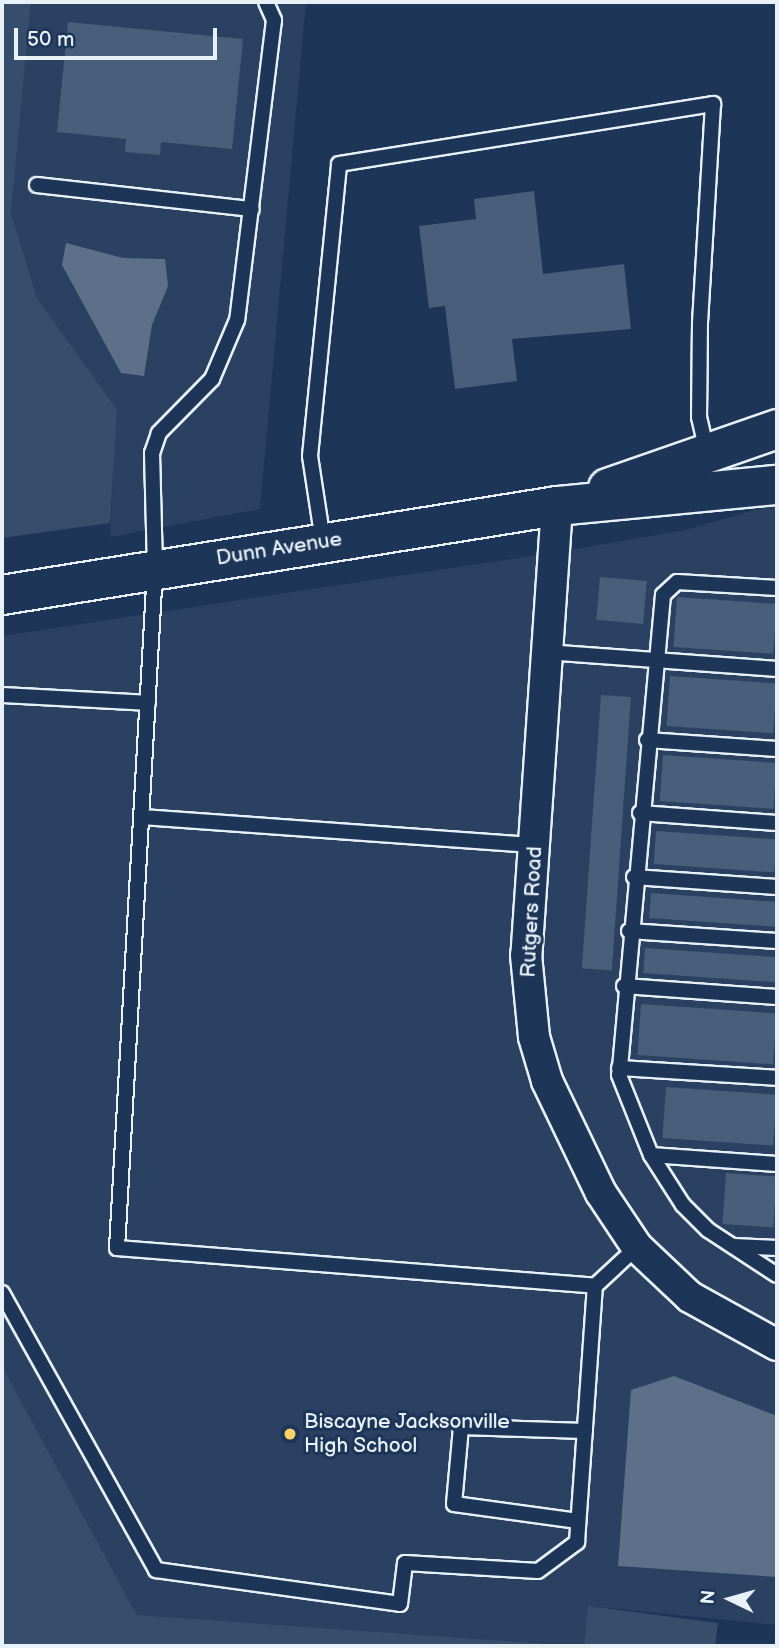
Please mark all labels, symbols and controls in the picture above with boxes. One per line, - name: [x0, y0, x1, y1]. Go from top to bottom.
- scale bar: [18, 14, 220, 58]
- text: 50 m: [27, 27, 74, 52]
- street label: Dunn Avenue: [214, 527, 344, 571]
- street label: Rutgers Road: [516, 846, 548, 978]
- place label: Biscayne Jacksonville High School: [304, 1409, 511, 1459]
- marker: Biscayne Jacksonville High School: [282, 1426, 298, 1442]
- north arrow: [695, 1564, 765, 1634]
- text: N: [697, 1589, 721, 1605]

